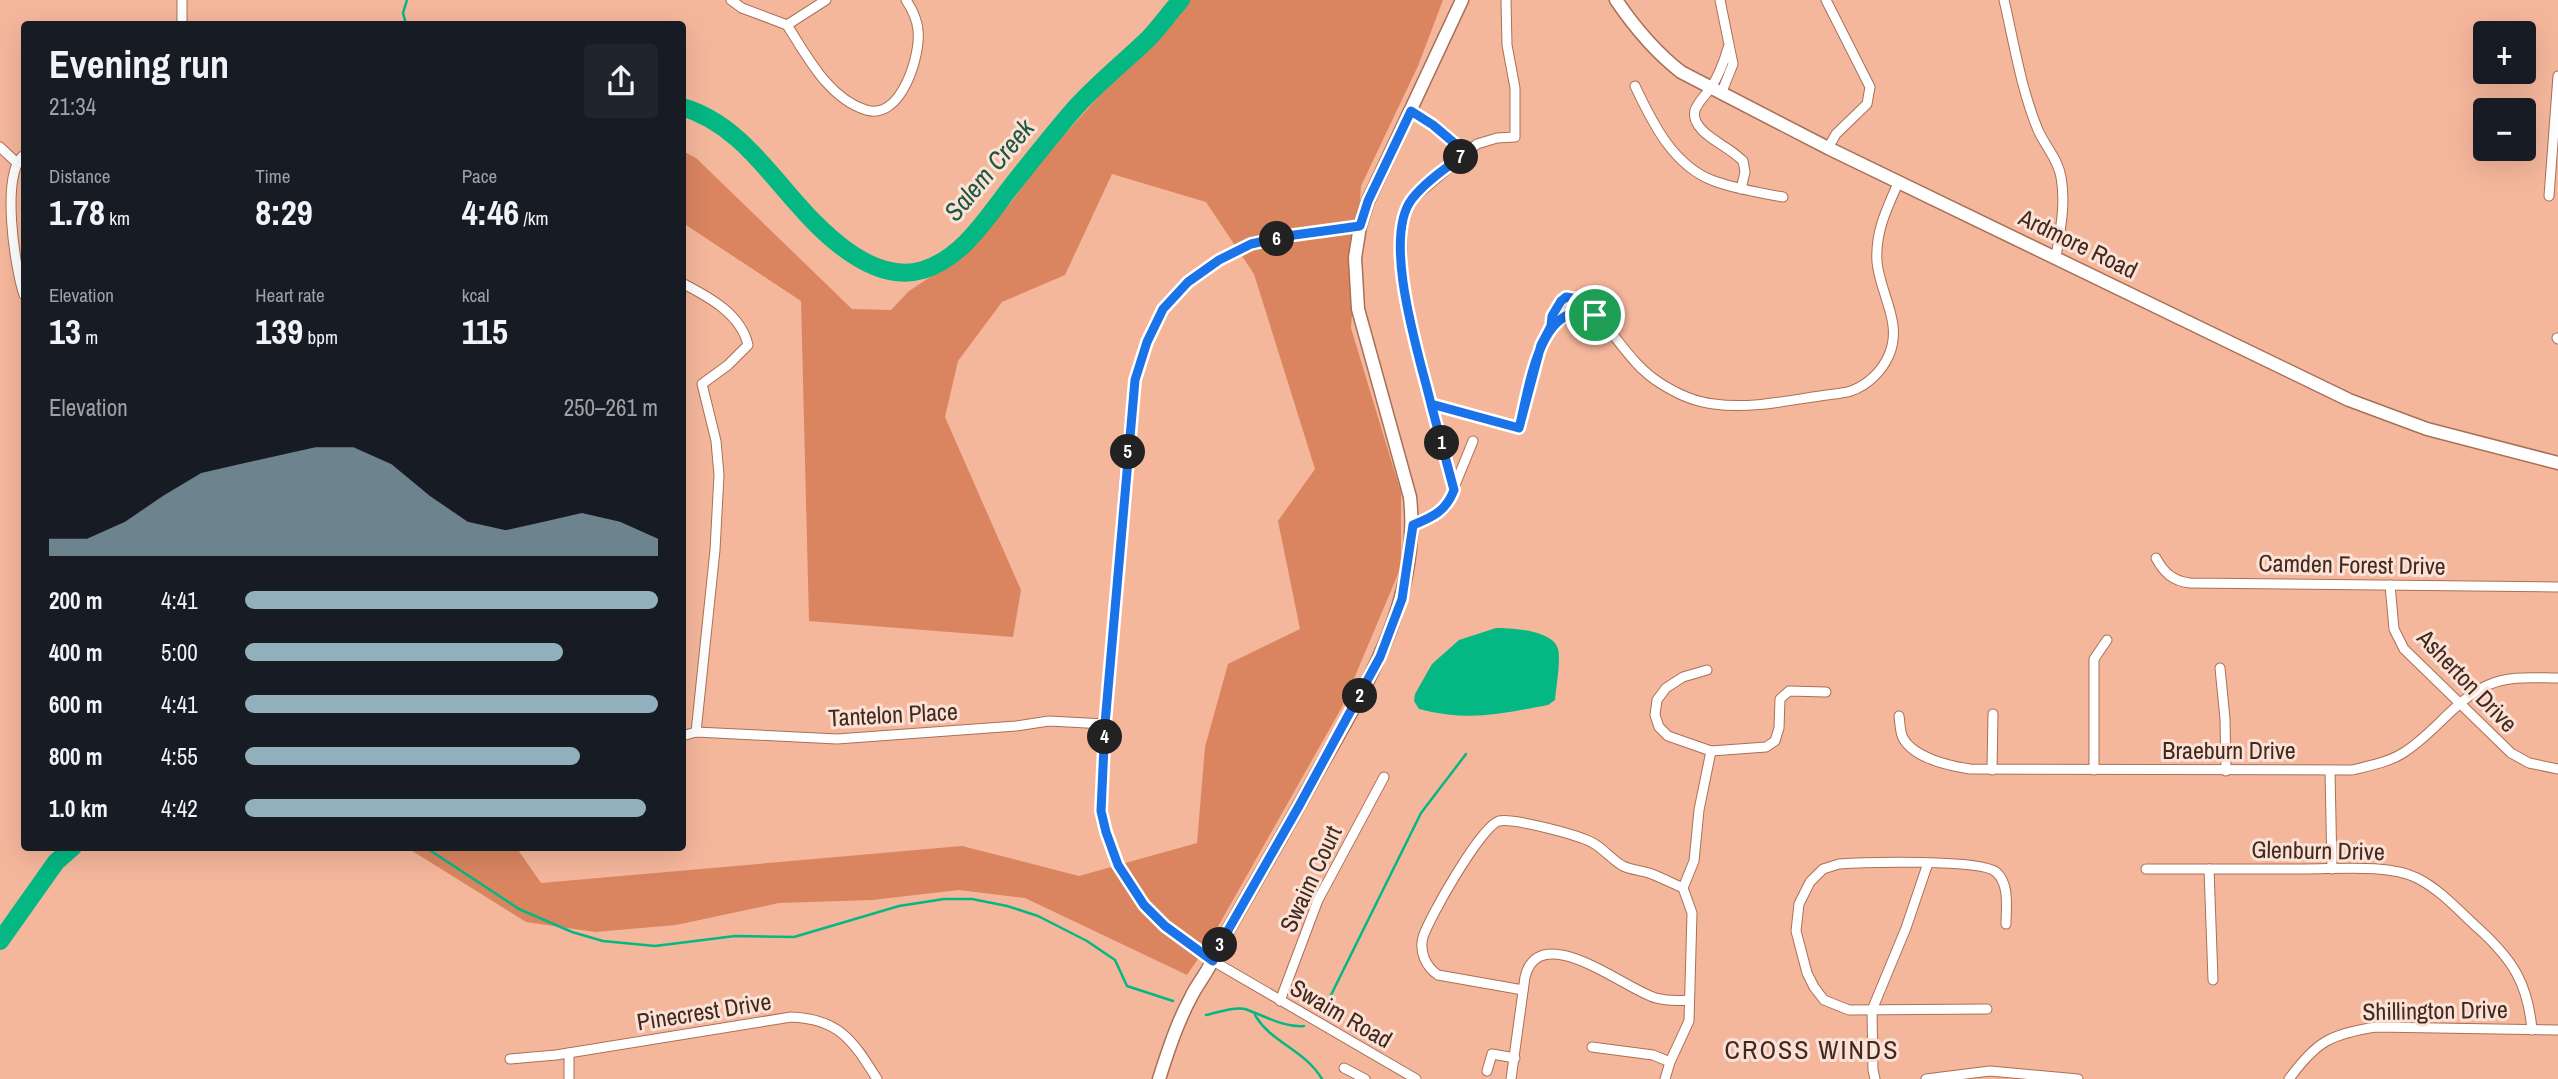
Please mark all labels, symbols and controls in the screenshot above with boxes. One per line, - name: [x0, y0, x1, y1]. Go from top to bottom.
- map controls: [2473, 21, 2536, 161]
- button: +: [2473, 21, 2536, 84]
- text: Evening run: [49, 39, 229, 90]
- button: share: [584, 44, 658, 118]
- text: 21:34: [49, 91, 96, 122]
- button: −: [2473, 98, 2536, 161]
- water label: Salem Creek: [936, 110, 1042, 228]
- pin: 7: [1444, 140, 1478, 174]
- text: 7: [1456, 143, 1465, 169]
- text: Distance: [49, 163, 110, 189]
- text: Time: [255, 163, 290, 189]
- text: Pace: [462, 163, 497, 189]
- text: 1.78: [49, 189, 105, 236]
- text: 8:29: [255, 189, 313, 236]
- text: 4:46: [462, 189, 519, 236]
- street label: Ardmore Road: [2013, 200, 2143, 286]
- text: km: [105, 205, 130, 231]
- text: /km: [519, 205, 549, 231]
- pin: 6: [1260, 222, 1294, 256]
- text: 6: [1272, 225, 1281, 251]
- text: Elevation: [49, 282, 114, 308]
- text: Heart rate: [255, 282, 325, 308]
- text: kcal: [462, 282, 489, 308]
- pin: [1565, 285, 1625, 345]
- icon: arrive: [1576, 296, 1614, 334]
- text: 13: [49, 308, 81, 355]
- text: 139: [255, 308, 303, 355]
- text: 115: [462, 308, 508, 355]
- text: m: [81, 324, 98, 350]
- text: bpm: [303, 324, 338, 350]
- text: Elevation: [49, 392, 128, 423]
- text: 250–261 m: [564, 392, 658, 423]
- pin: 1: [1424, 426, 1460, 460]
- text: 1: [1437, 429, 1446, 455]
- pin: 5: [1110, 434, 1146, 470]
- text: 5: [1123, 438, 1132, 464]
- street label: Camden Forest Drive: [2258, 546, 2446, 582]
- text: 200 m: [49, 585, 102, 616]
- text: 4:41: [161, 585, 198, 616]
- street label: Asherton Drive: [2410, 621, 2525, 739]
- text: 400 m: [49, 637, 102, 668]
- text: 5:00: [161, 637, 198, 668]
- pin: 2: [1342, 678, 1378, 714]
- text: 2: [1355, 682, 1364, 708]
- text: 600 m: [49, 689, 102, 720]
- text: 4:41: [161, 689, 198, 720]
- street label: Tantelon Place: [827, 695, 958, 733]
- pin: 4: [1088, 720, 1122, 754]
- text: 4: [1100, 723, 1109, 749]
- street label: Braeburn Drive: [2162, 734, 2296, 766]
- text: 800 m: [49, 741, 102, 772]
- text: 4:55: [161, 741, 198, 772]
- text: 1.0 km: [49, 793, 108, 824]
- text: 4:42: [161, 793, 198, 824]
- street label: Swaim Court: [1272, 820, 1349, 937]
- street label: Glenburn Drive: [2251, 833, 2385, 867]
- pin: 3: [1202, 928, 1238, 962]
- text: 3: [1215, 931, 1224, 957]
- street label: Swaim Road: [1285, 971, 1398, 1055]
- street label: Pinecrest Drive: [634, 985, 773, 1037]
- street label: Shillington Drive: [2362, 993, 2508, 1027]
- district label: CROSS WINDS: [1725, 1032, 1899, 1067]

